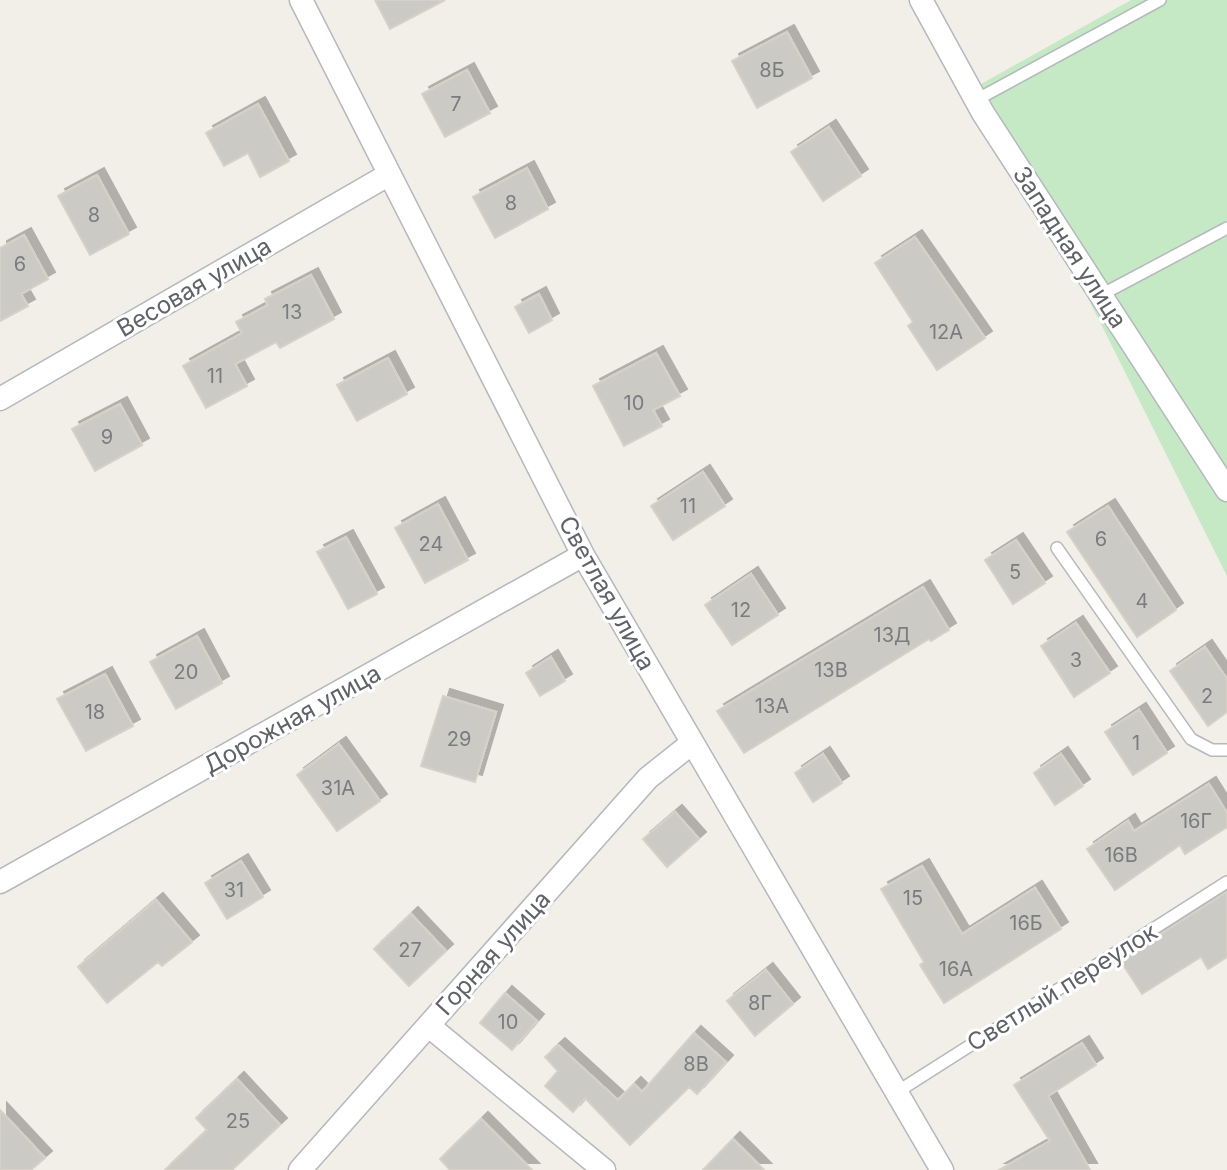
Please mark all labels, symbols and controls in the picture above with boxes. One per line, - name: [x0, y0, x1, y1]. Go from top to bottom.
- house number: 8Б: [759, 58, 785, 82]
- house number: 7: [450, 92, 462, 116]
- street label: Западная улица: [1007, 161, 1133, 333]
- house number: 8: [505, 191, 517, 215]
- house number: 8: [88, 203, 100, 227]
- street label: Весовая улица: [112, 231, 276, 343]
- house number: 6: [14, 252, 26, 276]
- house number: 13: [282, 300, 302, 324]
- house number: 12А: [929, 320, 963, 344]
- house number: 11: [207, 364, 223, 388]
- house number: 10: [624, 391, 644, 415]
- house number: 9: [101, 425, 113, 449]
- house number: 11: [680, 494, 696, 518]
- street label: Светлая улица: [553, 511, 661, 675]
- house number: 6: [1095, 527, 1107, 551]
- house number: 24: [419, 532, 443, 556]
- house number: 5: [1009, 560, 1021, 584]
- house number: 4: [1136, 589, 1148, 613]
- house number: 12: [731, 598, 751, 622]
- house number: 13Д: [874, 623, 910, 647]
- house number: 3: [1070, 648, 1082, 672]
- street label: Дорожная улица: [198, 658, 386, 780]
- house number: 13В: [814, 658, 848, 682]
- house number: 20: [174, 660, 198, 684]
- house number: 2: [1201, 684, 1213, 708]
- house number: 13А: [755, 694, 789, 718]
- house number: 18: [85, 700, 105, 724]
- house number: 29: [447, 727, 471, 751]
- house number: 1: [1132, 731, 1140, 755]
- house number: 31А: [321, 776, 355, 800]
- house number: 16Г: [1180, 809, 1212, 833]
- house number: 16В: [1104, 843, 1138, 867]
- house number: 31: [224, 878, 244, 902]
- street label: Горная улица: [430, 885, 556, 1021]
- house number: 15: [903, 886, 923, 910]
- house number: 16Б: [1009, 911, 1043, 935]
- street label: Светлый переулок: [962, 917, 1162, 1057]
- house number: 27: [398, 938, 422, 962]
- house number: 16А: [939, 957, 973, 981]
- house number: 8Г: [748, 991, 772, 1015]
- house number: 10: [498, 1010, 518, 1034]
- house number: 8В: [683, 1052, 709, 1076]
- house number: 25: [226, 1109, 250, 1133]

